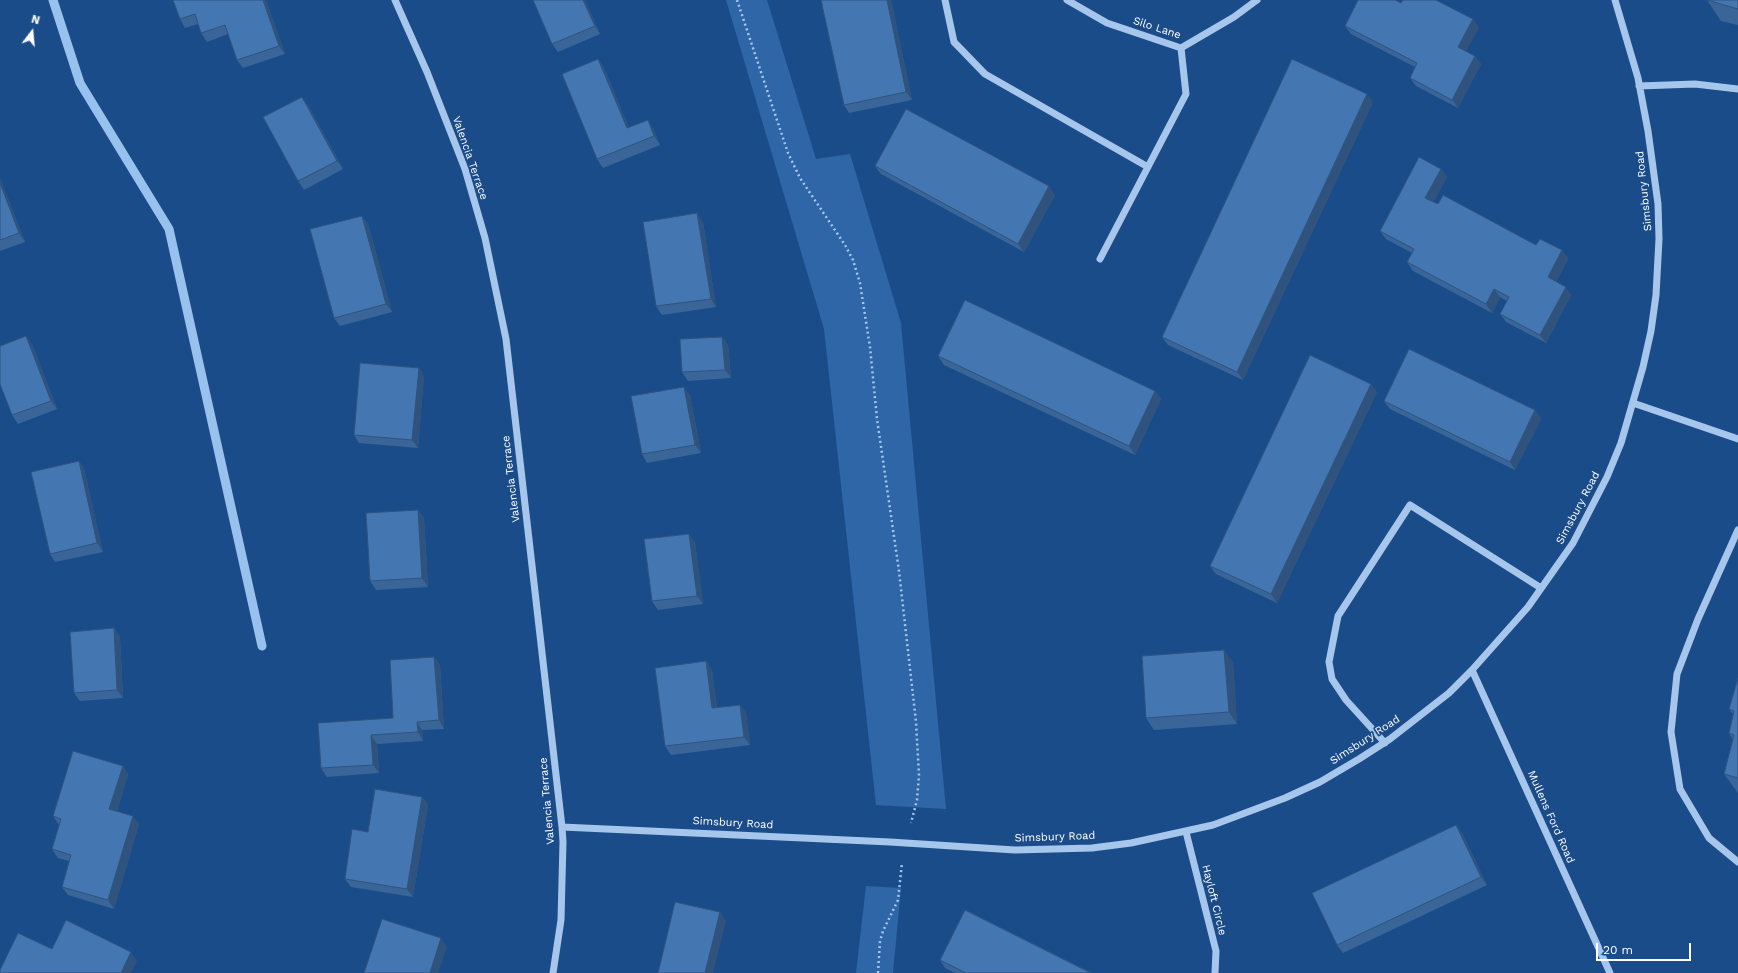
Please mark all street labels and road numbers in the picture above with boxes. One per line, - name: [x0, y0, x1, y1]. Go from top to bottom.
- street label: Silo Lane: [1131, 14, 1183, 42]
- street label: Valencia Terrace: [449, 114, 491, 202]
- street label: Simsbury Road: [1633, 150, 1655, 232]
- street label: Valencia Terrace: [499, 435, 523, 523]
- street label: Simsbury Road: [1553, 469, 1603, 547]
- street label: Simsbury Road: [1328, 713, 1402, 767]
- street label: Valencia Terrace: [537, 757, 557, 845]
- street label: Mullens Ford Road: [1525, 769, 1577, 865]
- street label: Simsbury Road: [692, 814, 774, 832]
- street label: Simsbury Road: [1014, 829, 1096, 845]
- street label: Hayloft Circle: [1199, 863, 1229, 937]

